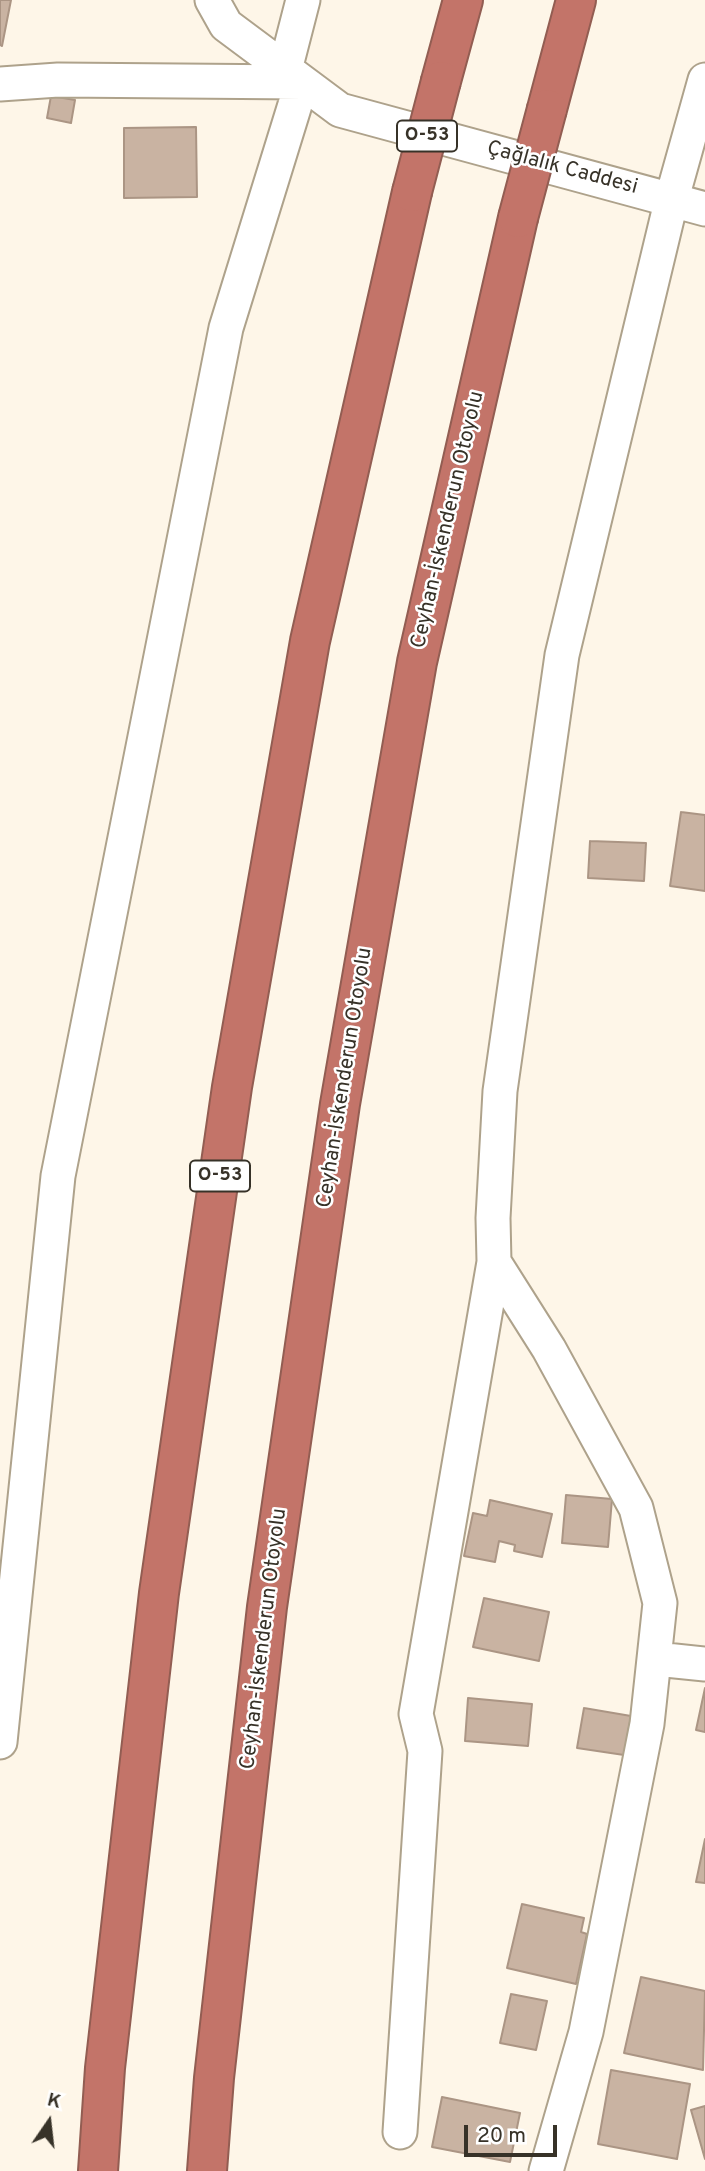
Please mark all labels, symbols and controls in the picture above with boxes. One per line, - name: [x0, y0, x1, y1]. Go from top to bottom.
- road number: O-53: [397, 120, 457, 152]
- street label: Çağlalık Caddesi: [484, 137, 640, 201]
- street label: Ceyhan-İskenderun Otoyolu: [407, 389, 491, 651]
- street label: Ceyhan-İskenderun Otoyolu: [313, 946, 379, 1210]
- road number: O-53: [190, 1160, 250, 1192]
- street label: Ceyhan-İskenderun Otoyolu: [236, 1507, 294, 1771]
- north arrow: [14, 2087, 84, 2157]
- text: K: [45, 2088, 64, 2115]
- scale bar: [467, 2112, 560, 2156]
- text: 20 m: [477, 2123, 526, 2150]

